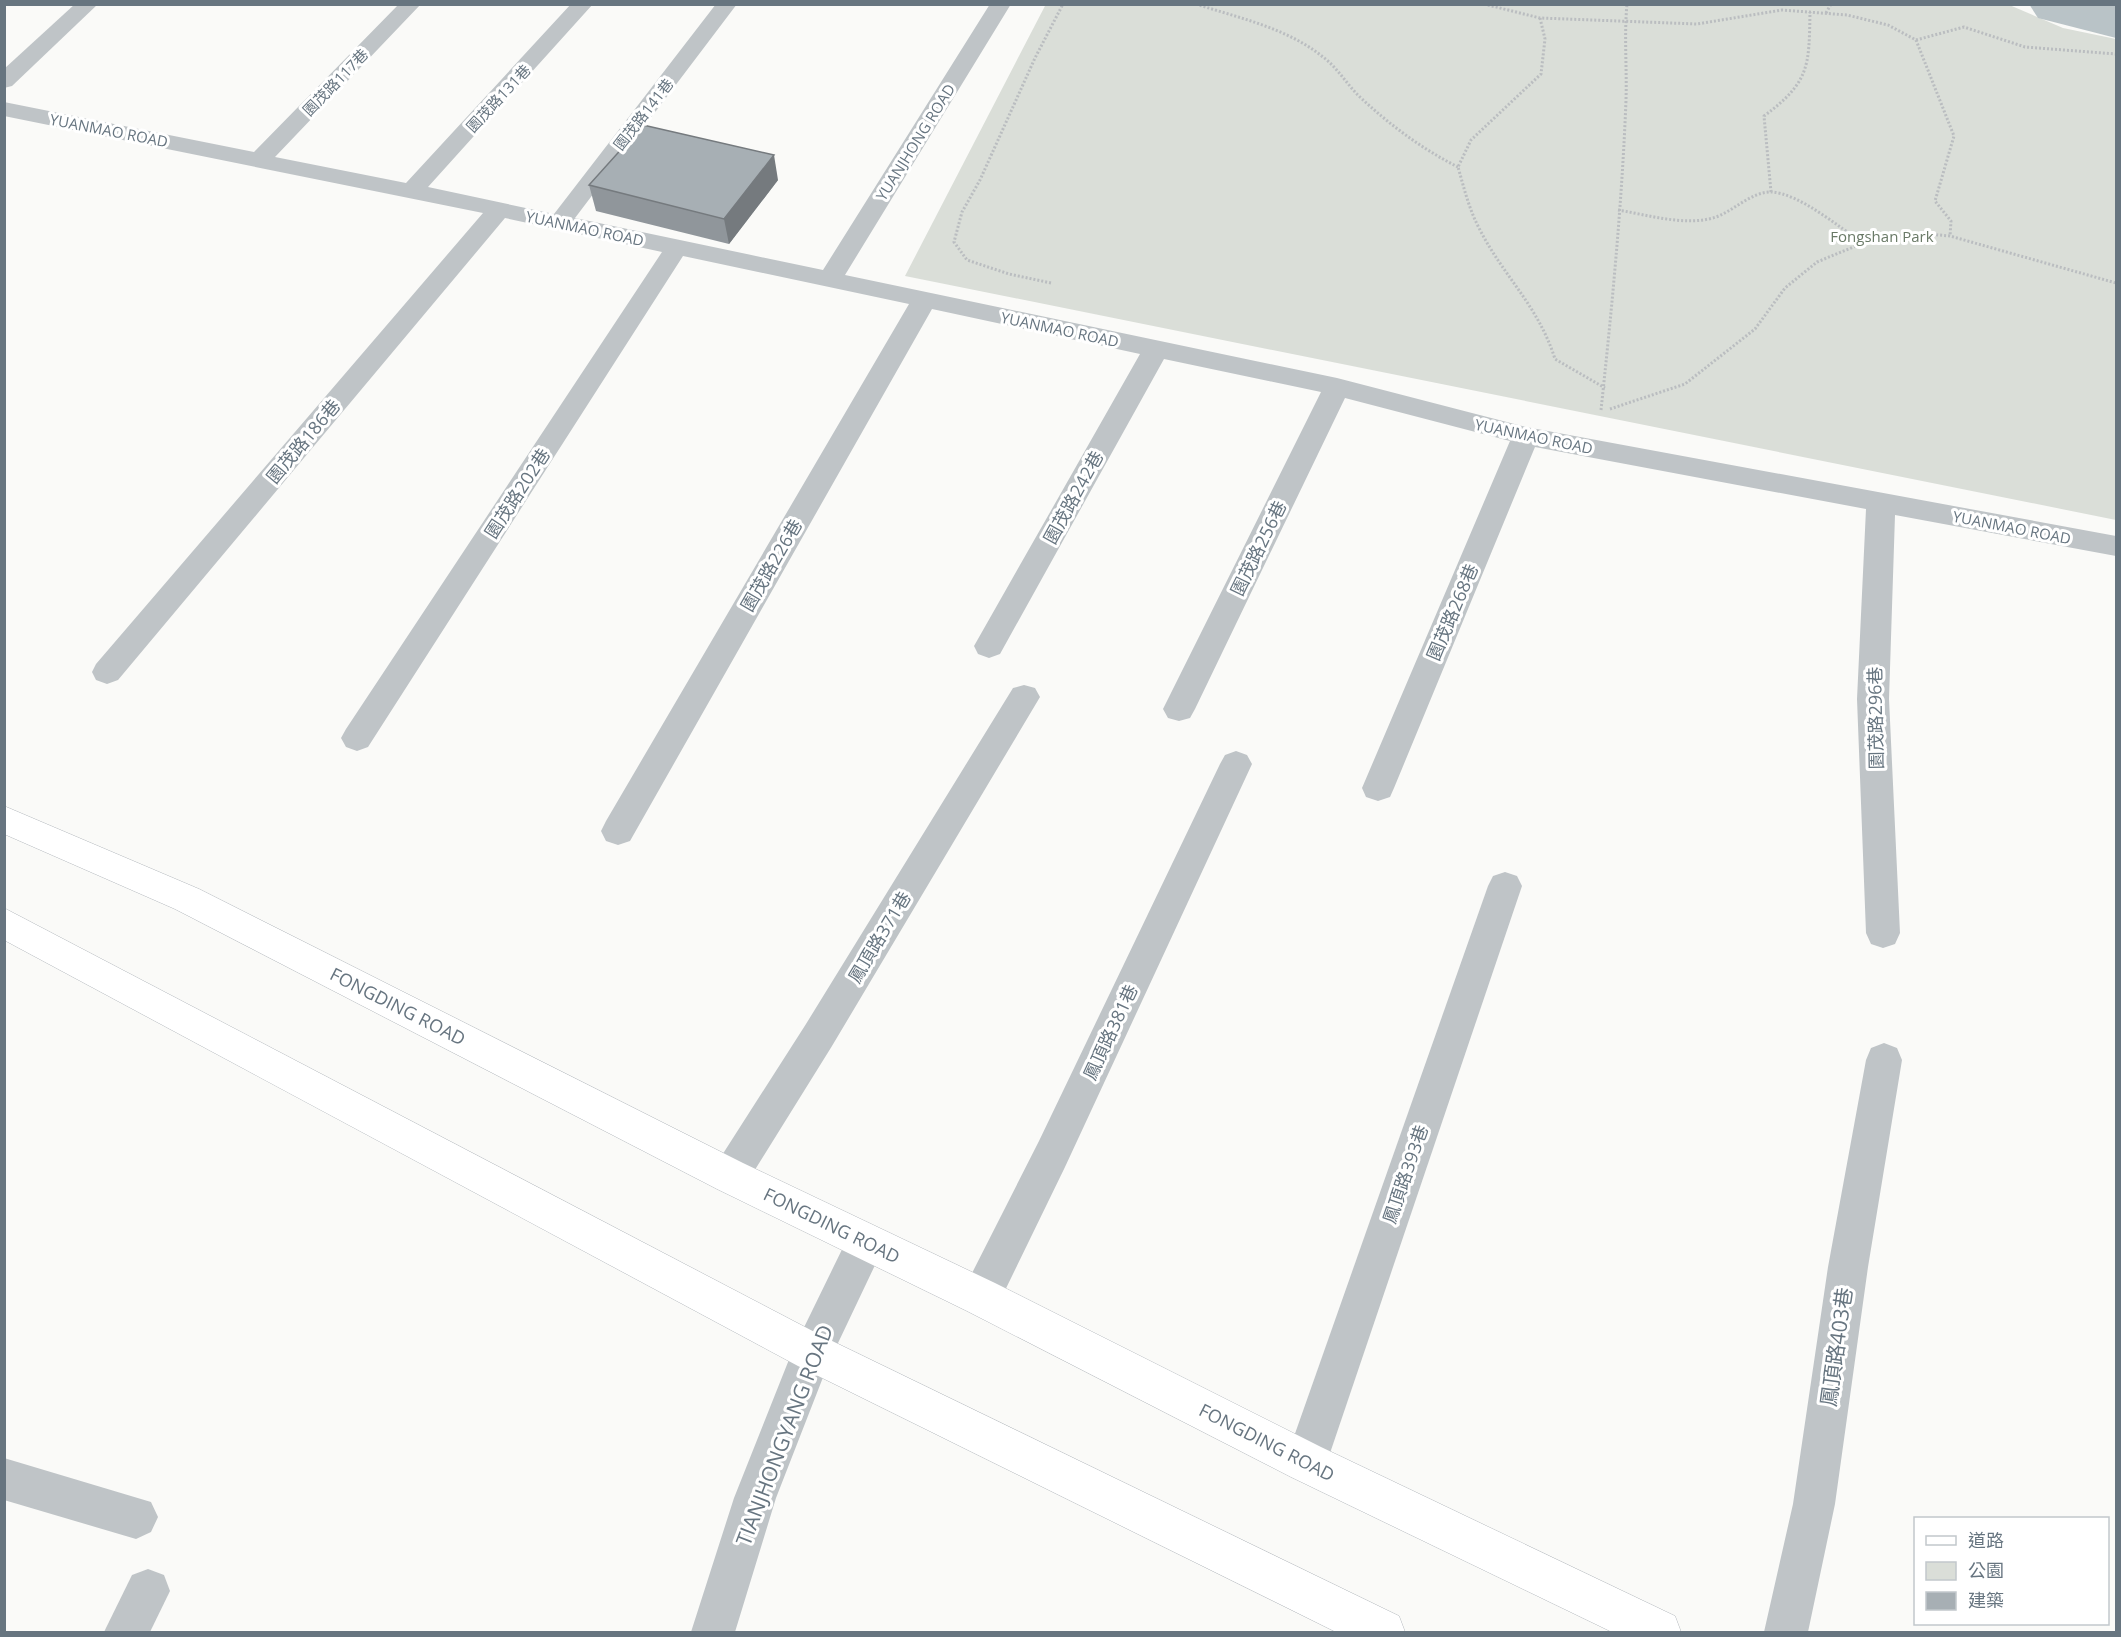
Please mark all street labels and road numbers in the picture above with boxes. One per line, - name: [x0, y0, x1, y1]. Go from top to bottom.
- street label: 園茂路117巷: [298, 44, 372, 120]
- street label: 園茂路131巷: [461, 60, 535, 136]
- street label: 園茂路141巷: [609, 74, 677, 154]
- street label: YUANJHONG ROAD: [871, 80, 959, 204]
- street label: YUANMAO ROAD: [48, 109, 170, 151]
- street label: YUANMAO ROAD: [524, 206, 646, 250]
- street label: YUANMAO ROAD: [999, 307, 1121, 351]
- street label: 園茂路186巷: [261, 394, 345, 488]
- street label: YUANMAO ROAD: [1473, 414, 1595, 458]
- street label: 園茂路202巷: [479, 443, 555, 543]
- street label: 園茂路242巷: [1038, 446, 1108, 548]
- street label: 園茂路256巷: [1225, 497, 1291, 599]
- street label: YUANMAO ROAD: [1951, 506, 2073, 548]
- street label: 園茂路226巷: [735, 514, 807, 616]
- street label: 園茂路268巷: [1421, 560, 1483, 664]
- street label: 園茂路296巷: [1862, 666, 1888, 770]
- street label: 鳳頂路371巷: [842, 887, 916, 987]
- street label: FONGDING ROAD: [326, 962, 470, 1050]
- street label: 鳳頂路381巷: [1077, 980, 1143, 1084]
- street label: 鳳頂路393巷: [1377, 1121, 1433, 1227]
- street label: FONGDING ROAD: [760, 1182, 904, 1268]
- street label: 鳳頂路403巷: [1814, 1286, 1858, 1408]
- street label: TIANJHONGYANG ROAD: [729, 1321, 839, 1549]
- street label: FONGDING ROAD: [1195, 1398, 1339, 1486]

